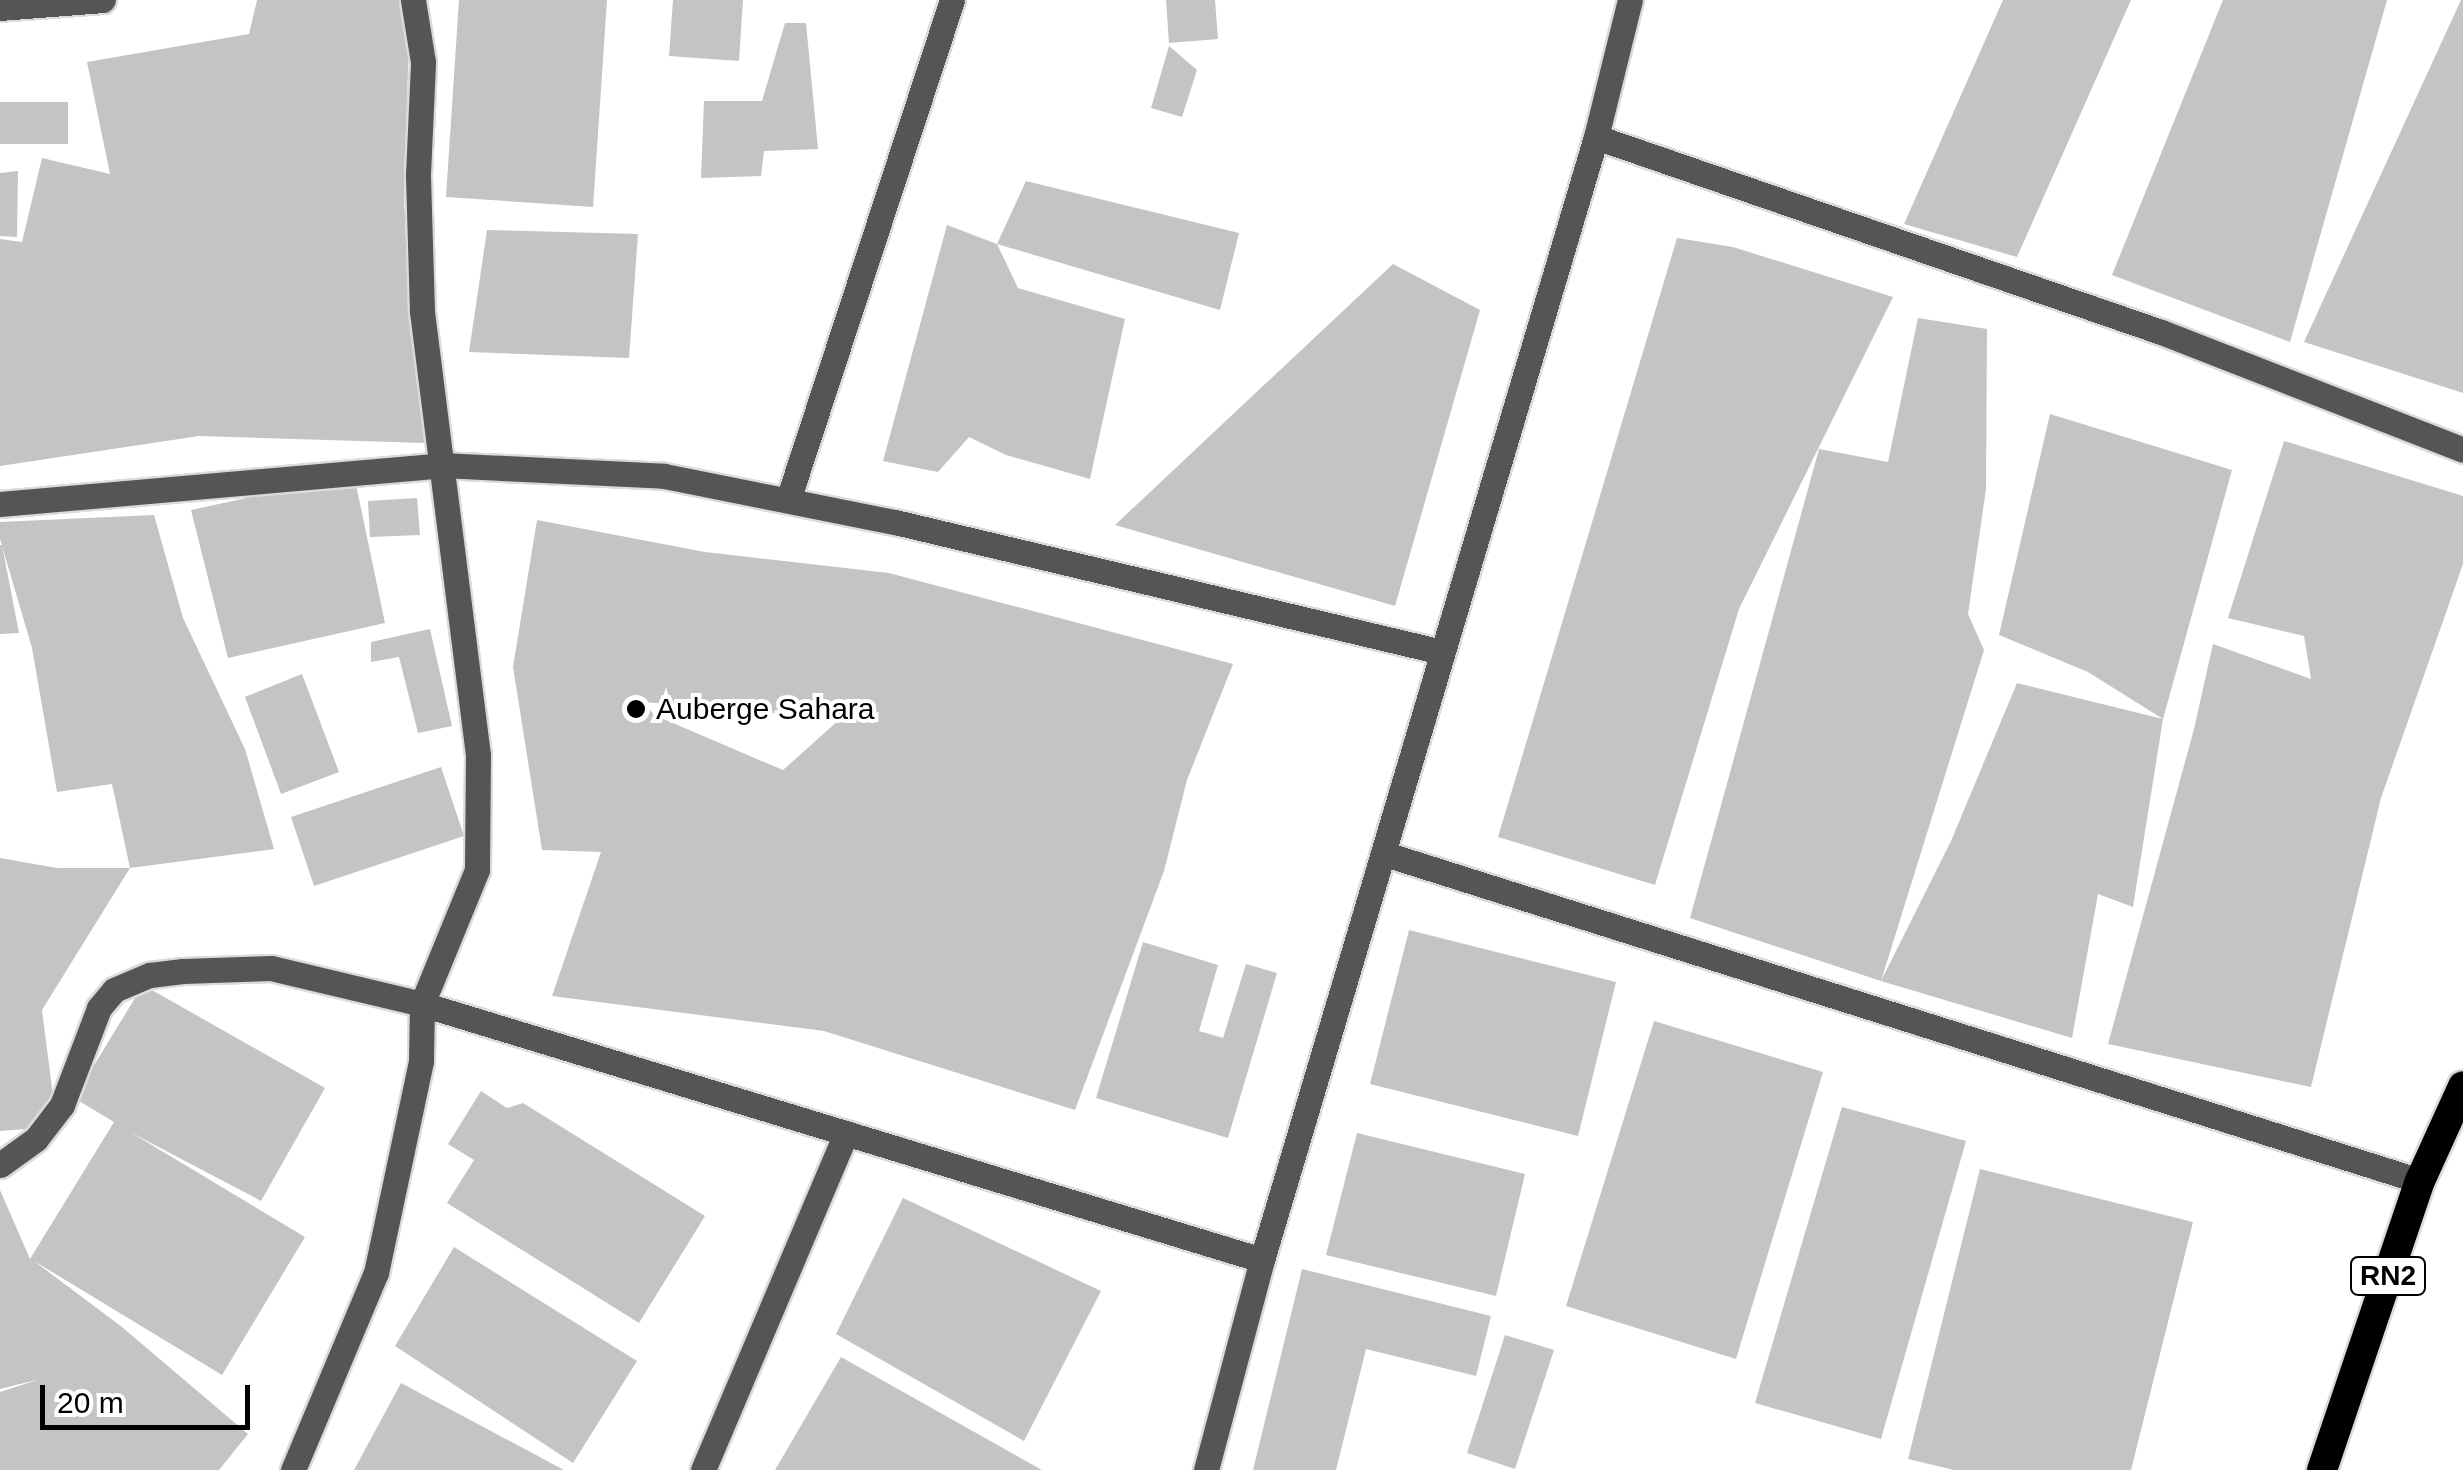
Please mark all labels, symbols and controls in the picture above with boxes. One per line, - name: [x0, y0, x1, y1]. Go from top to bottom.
- place label: Auberge Sahara: [656, 691, 874, 727]
- marker: Auberge Sahara: [625, 698, 647, 720]
- road number: RN2: [2348, 1253, 2428, 1299]
- scale bar: [45, 1365, 255, 1427]
- text: 20 m: [57, 1386, 124, 1419]

